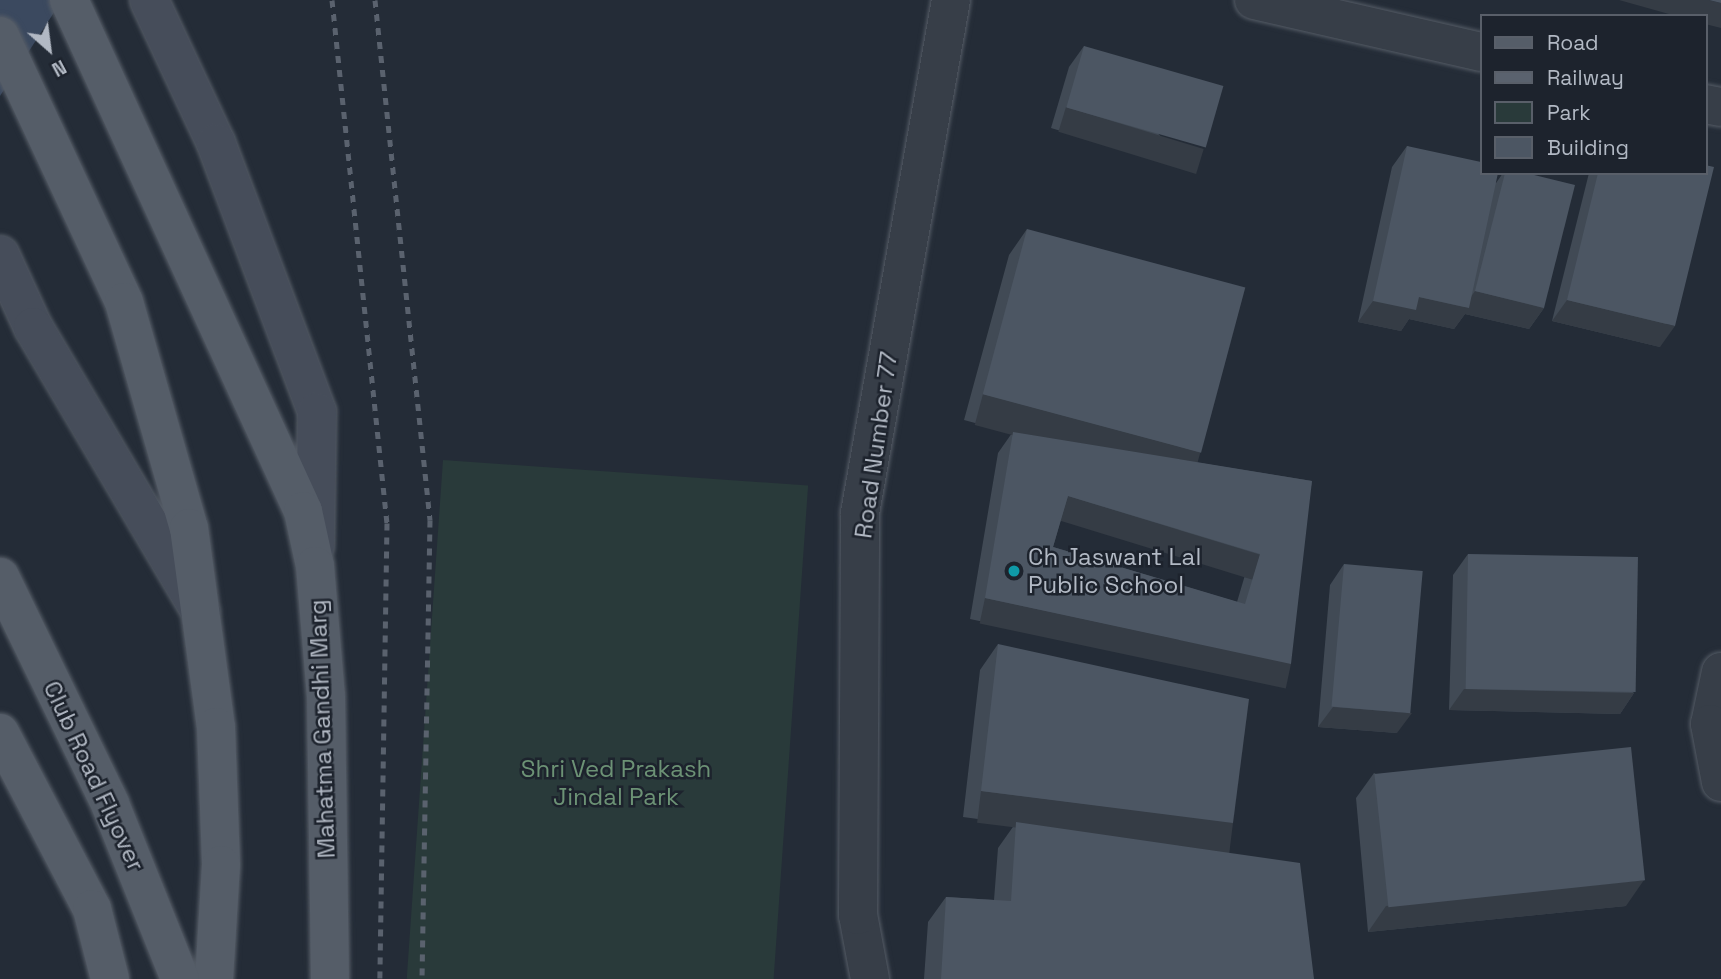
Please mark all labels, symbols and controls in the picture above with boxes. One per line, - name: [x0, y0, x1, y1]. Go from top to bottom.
- north arrow: [14, 14, 84, 84]
- legend: [1480, 14, 1707, 175]
- text: Road: [1547, 29, 1599, 56]
- text: N: [48, 54, 71, 82]
- text: Railway: [1547, 64, 1624, 91]
- text: Park: [1547, 99, 1591, 126]
- text: Building: [1547, 134, 1629, 161]
- street label: Road Number 77: [849, 350, 903, 540]
- place label: Ch Jaswant Lal Public School: [1028, 543, 1201, 599]
- marker: Ch Jaswant Lal Public School: [1006, 563, 1022, 579]
- street label: Mahatma Gandhi Marg: [303, 599, 341, 859]
- street label: Club Road Flyover: [37, 676, 151, 876]
- park label: Shri Ved Prakash Jindal Park: [521, 755, 711, 811]

